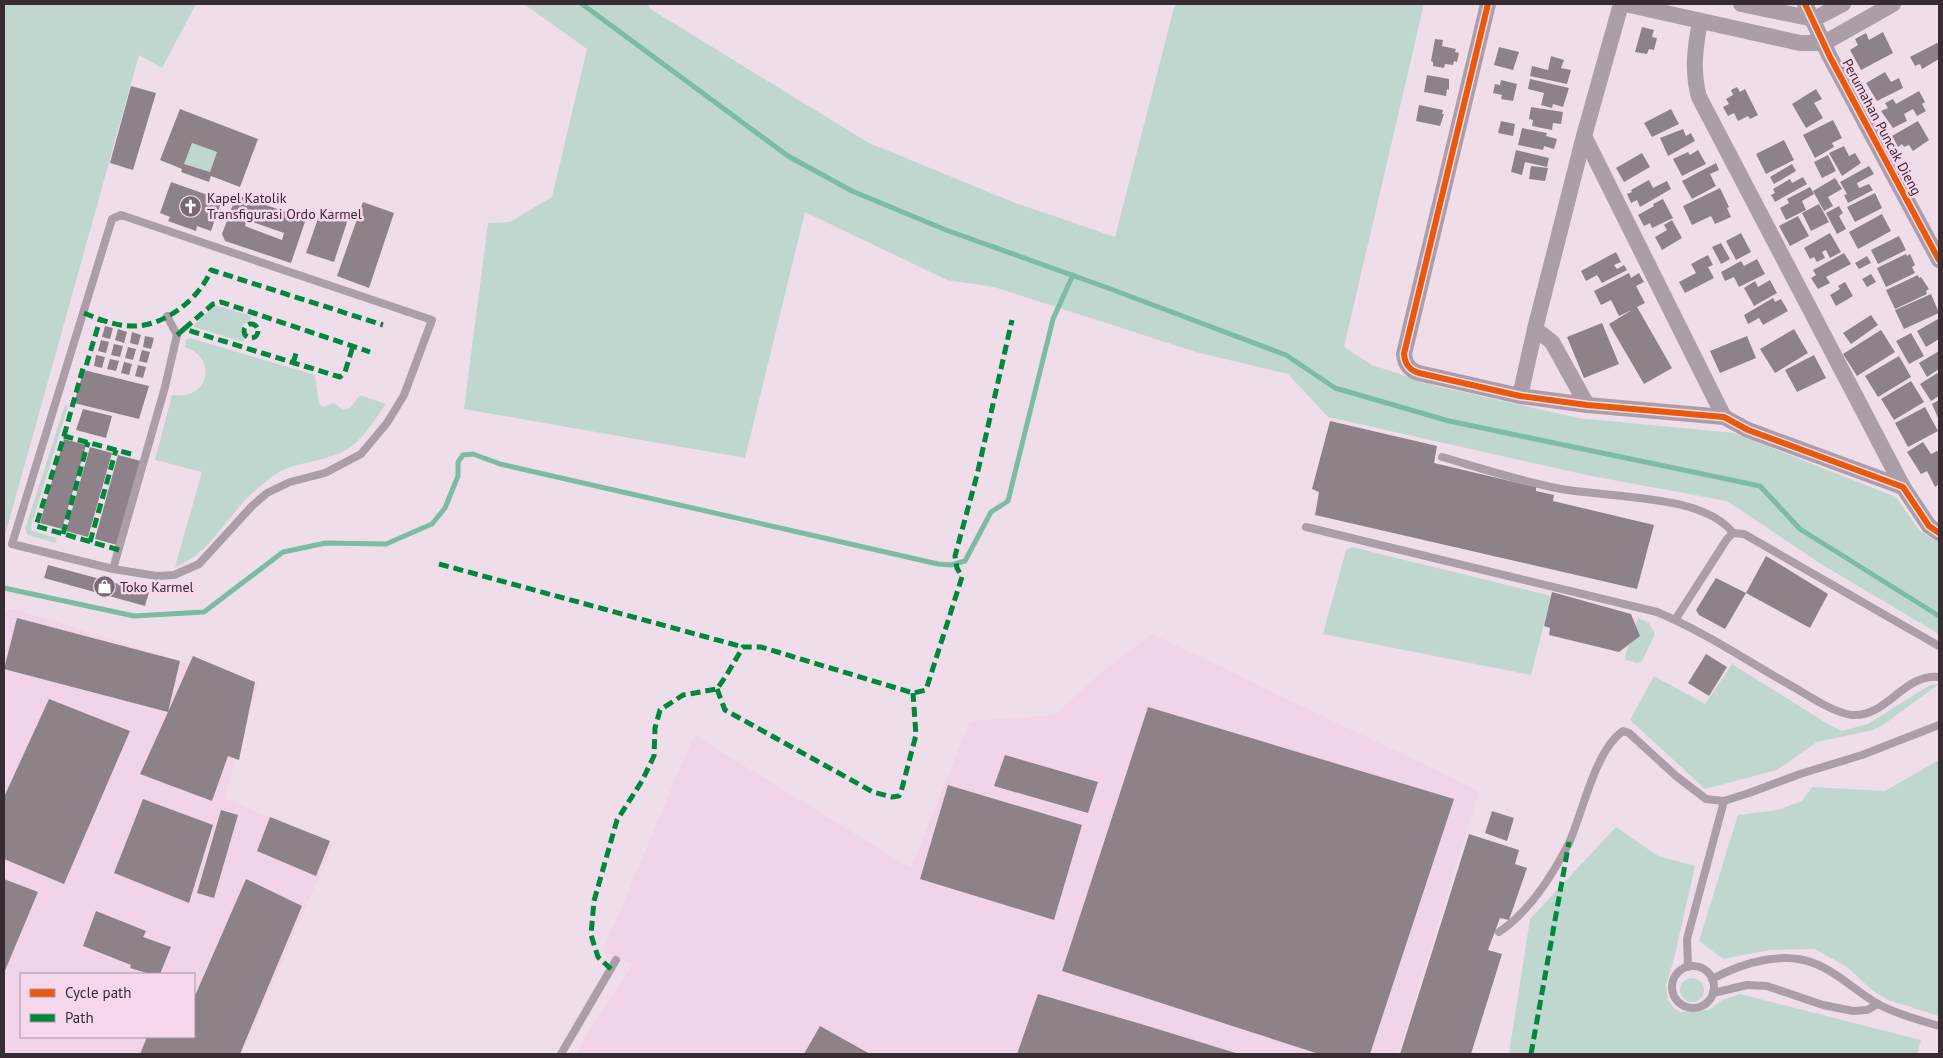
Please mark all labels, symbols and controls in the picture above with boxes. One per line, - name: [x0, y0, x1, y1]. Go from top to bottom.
- street label: Perumahan Puncak Dieng: [1838, 56, 1926, 198]
- place label: Kapel Katolik Transfigurasi Ordo Karmel: [207, 189, 362, 223]
- church icon: Kapel Katolik Transfigurasi Ordo Karmel: [179, 194, 203, 218]
- shop icon: Toko Karmel: [92, 575, 116, 599]
- place label: Toko Karmel: [120, 578, 194, 596]
- legend: [20, 973, 195, 1038]
- text: Cycle path: [65, 983, 131, 1002]
- text: Path: [65, 1008, 94, 1027]

